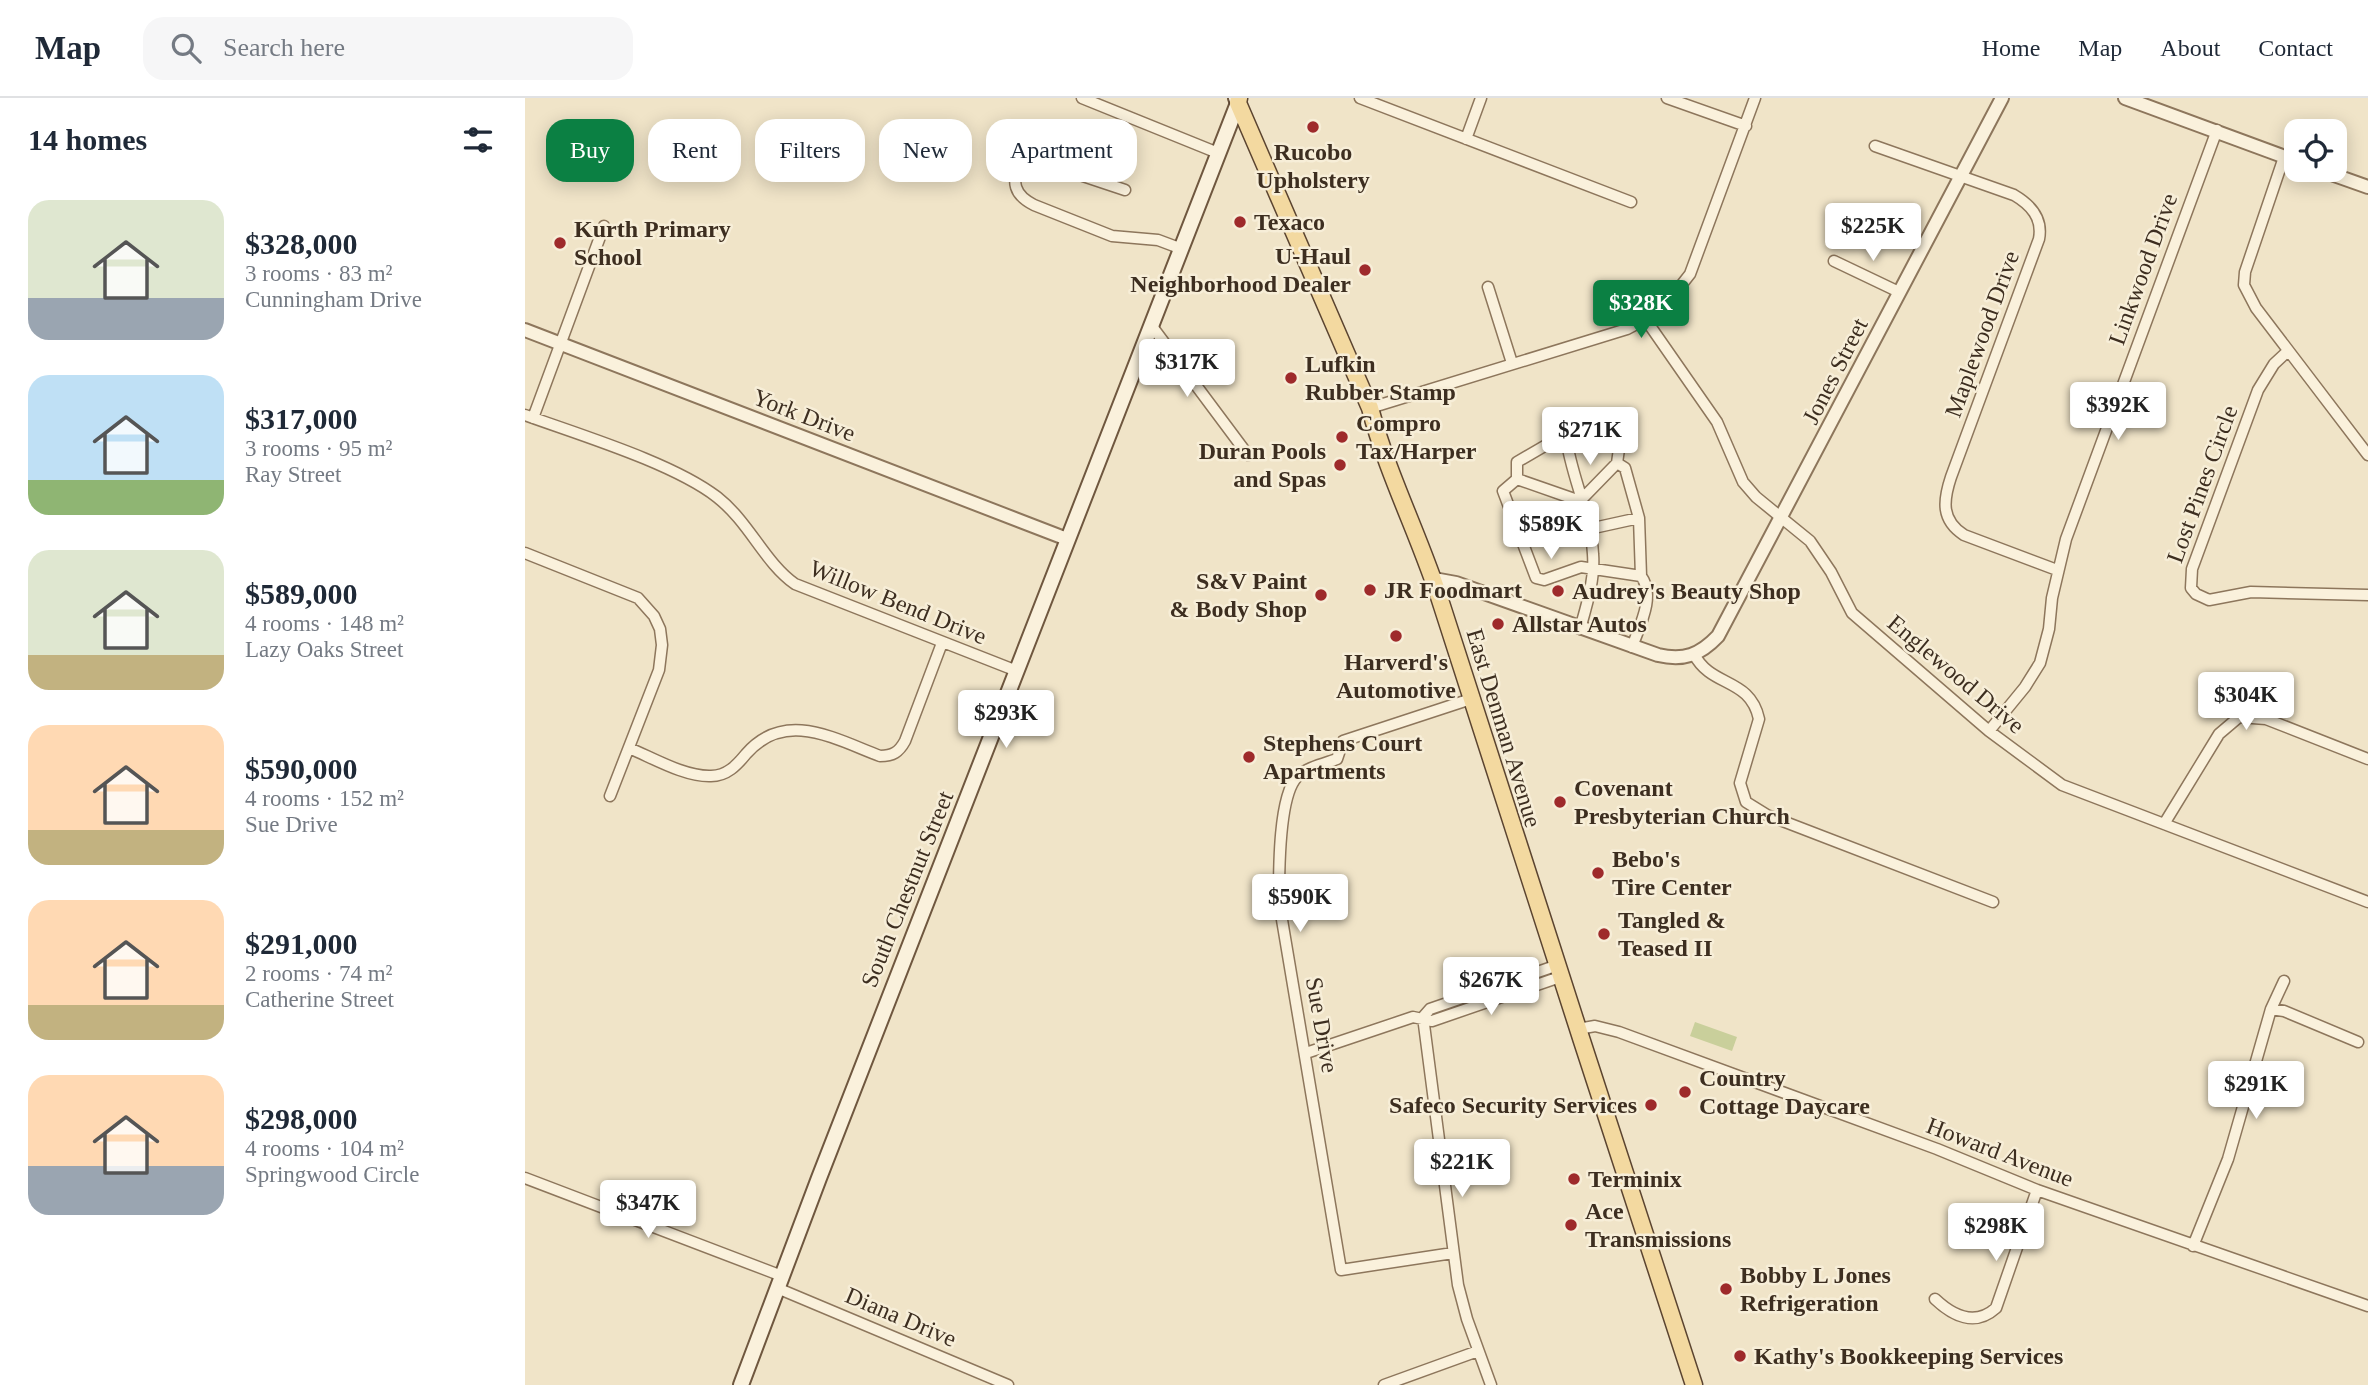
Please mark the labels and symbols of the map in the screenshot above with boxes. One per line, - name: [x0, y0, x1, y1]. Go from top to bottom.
- marker: Rucobo Upholstery: [1305, 119, 1321, 135]
- place label: Rucobo Upholstery: [1256, 139, 1370, 193]
- street label: Linkwood Drive: [2104, 190, 2182, 348]
- pin: $225K: [1824, 204, 1922, 263]
- place label: Texaco: [1254, 209, 1325, 235]
- marker: Texaco: [1232, 214, 1248, 230]
- place label: Kurth Primary School: [574, 216, 731, 270]
- marker: Kurth Primary School: [552, 235, 568, 251]
- place label: U-Haul Neighborhood Dealer: [1130, 243, 1351, 297]
- street label: Maplewood Drive: [1940, 247, 2024, 421]
- marker: U-Haul Neighborhood Dealer: [1357, 262, 1373, 278]
- pin: $328K: [1592, 280, 1690, 340]
- street label: Jones Street: [1797, 313, 1873, 428]
- pin: $317K: [1138, 340, 1236, 399]
- place label: Lufkin Rubber Stamp: [1305, 351, 1456, 405]
- marker: Lufkin Rubber Stamp: [1283, 370, 1299, 386]
- pin: $392K: [2069, 382, 2167, 442]
- street label: York Drive: [749, 384, 859, 446]
- street label: Lost Pines Circle: [2162, 402, 2242, 566]
- pin: $271K: [1541, 408, 1639, 467]
- place label: Compro Tax/Harper: [1356, 410, 1477, 464]
- marker: Compro Tax/Harper: [1334, 429, 1350, 445]
- place label: Duran Pools and Spas: [1199, 438, 1326, 492]
- marker: Duran Pools and Spas: [1332, 457, 1348, 473]
- pin: $589K: [1502, 502, 1600, 561]
- street label: Willow Bend Drive: [806, 555, 990, 649]
- place label: S&V Paint & Body Shop: [1170, 568, 1307, 622]
- place label: JR Foodmart: [1384, 577, 1522, 603]
- place label: Audrey's Beauty Shop: [1572, 578, 1801, 604]
- marker: JR Foodmart: [1362, 582, 1378, 598]
- marker: Audrey's Beauty Shop: [1550, 583, 1566, 599]
- marker: S&V Paint & Body Shop: [1313, 587, 1329, 603]
- street label: Englewood Drive: [1883, 609, 2029, 739]
- place label: Allstar Autos: [1512, 611, 1647, 637]
- marker: Allstar Autos: [1490, 616, 1506, 632]
- street label: East Denman Avenue: [1461, 626, 1547, 830]
- marker: Harverd's Automotive: [1388, 628, 1404, 644]
- place label: Harverd's Automotive: [1336, 649, 1456, 703]
- pin: $304K: [2197, 672, 2295, 732]
- pin: $293K: [957, 690, 1055, 750]
- place label: Stephens Court Apartments: [1263, 730, 1422, 784]
- marker: Stephens Court Apartments: [1241, 749, 1257, 765]
- place label: Covenant Presbyterian Church: [1574, 775, 1790, 829]
- street label: South Chestnut Street: [856, 787, 958, 991]
- marker: Covenant Presbyterian Church: [1552, 794, 1568, 810]
- place label: Bebo's Tire Center: [1612, 846, 1732, 900]
- marker: Bebo's Tire Center: [1590, 865, 1606, 881]
- pin: $590K: [1251, 874, 1349, 934]
- place label: Tangled & Teased II: [1618, 907, 1726, 961]
- marker: Tangled & Teased II: [1596, 926, 1612, 942]
- pin: $267K: [1442, 958, 1540, 1017]
- street label: Sue Drive: [1301, 975, 1343, 1075]
- pin: $291K: [2207, 1062, 2305, 1121]
- place label: Country Cottage Daycare: [1699, 1065, 1870, 1119]
- marker: Country Cottage Daycare: [1677, 1084, 1693, 1100]
- place label: Safeco Security Services: [1389, 1092, 1637, 1118]
- marker: Safeco Security Services: [1643, 1097, 1659, 1113]
- street label: Howard Avenue: [1923, 1112, 2077, 1192]
- pin: $221K: [1413, 1140, 1511, 1199]
- place label: Terminix: [1588, 1166, 1682, 1192]
- marker: Terminix: [1566, 1171, 1582, 1187]
- pin: $347K: [599, 1180, 697, 1240]
- place label: Ace Transmissions: [1585, 1198, 1731, 1252]
- pin: $298K: [1947, 1204, 2045, 1263]
- marker: Ace Transmissions: [1563, 1217, 1579, 1233]
- place label: Bobby L Jones Refrigeration: [1740, 1262, 1891, 1316]
- marker: Bobby L Jones Refrigeration: [1718, 1281, 1734, 1297]
- street label: Diana Drive: [842, 1282, 960, 1352]
- place label: Kathy's Bookkeeping Services: [1754, 1343, 2063, 1369]
- marker: Kathy's Bookkeeping Services: [1732, 1348, 1748, 1364]

